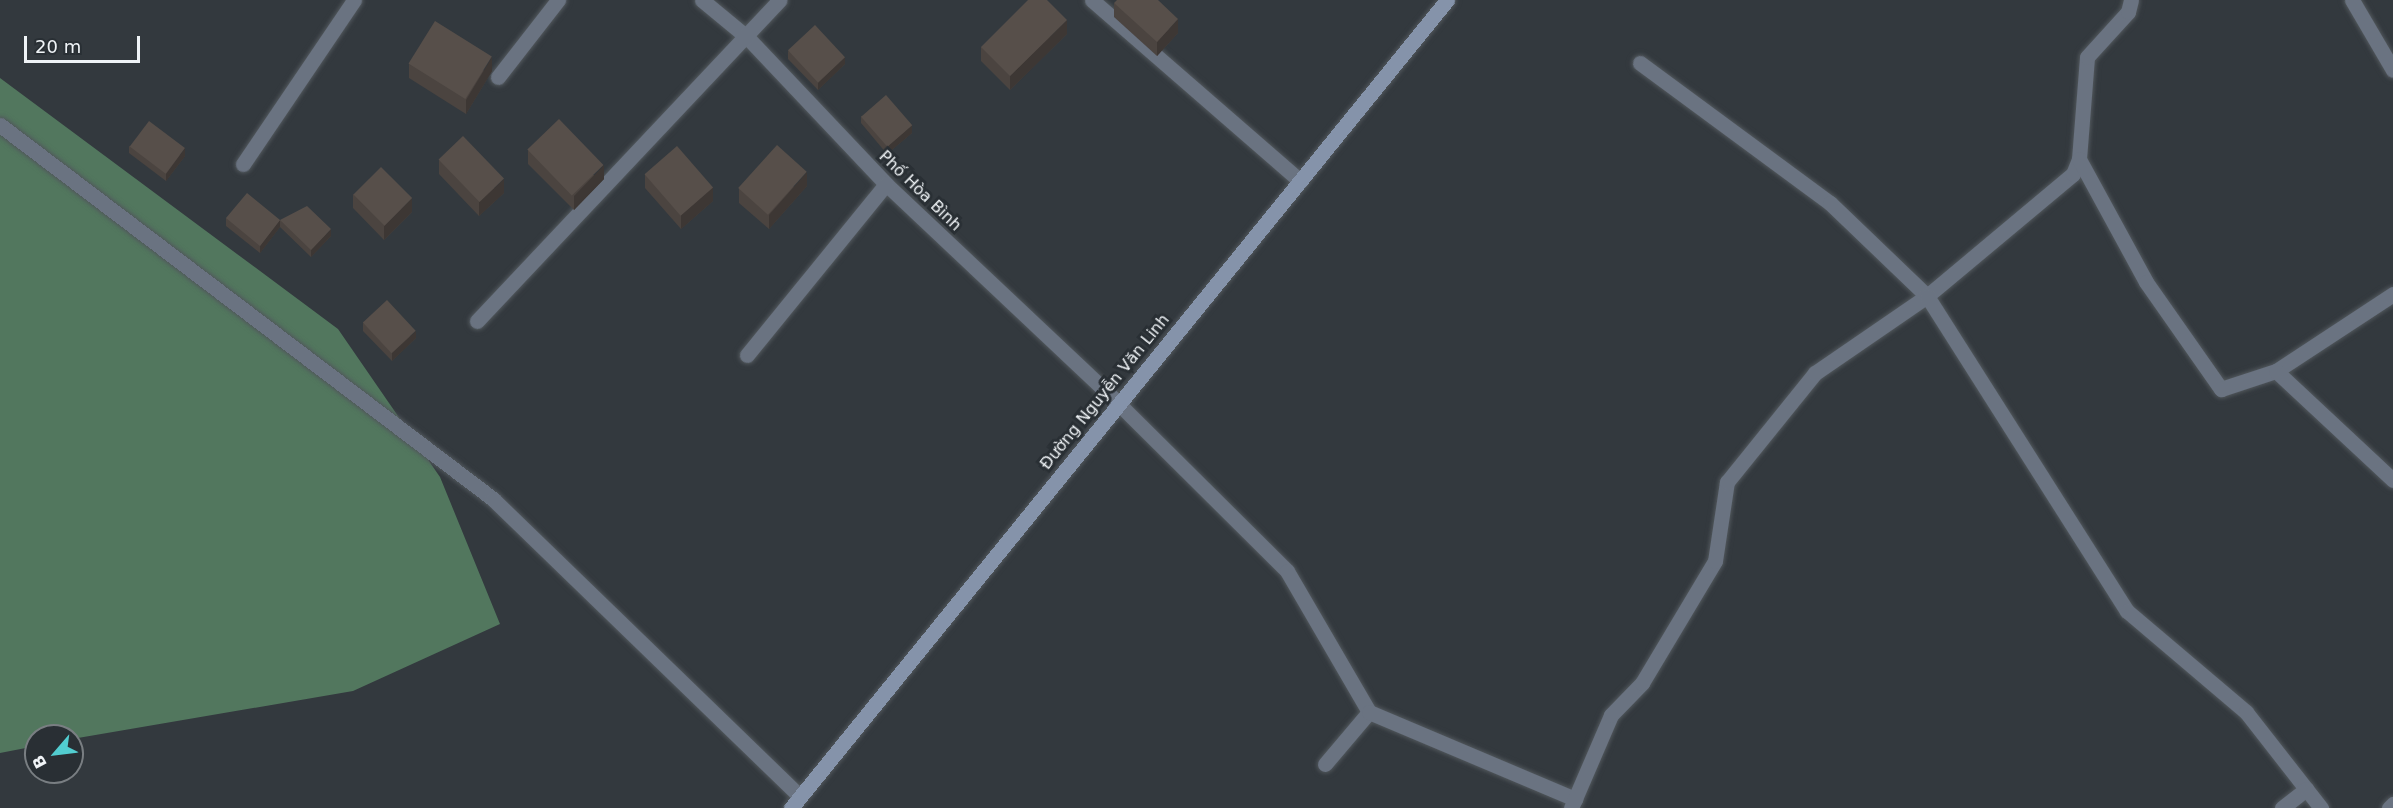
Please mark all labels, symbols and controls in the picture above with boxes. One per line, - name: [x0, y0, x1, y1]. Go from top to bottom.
- scale bar: [27, 24, 142, 62]
- text: 20 m: [35, 36, 81, 57]
- street label: Phố Hòa Bình: [875, 147, 965, 235]
- street label: Đường Nguyễn Văn Linh: [1036, 311, 1174, 473]
- north arrow: [24, 724, 84, 784]
- text: B: [28, 752, 51, 772]

